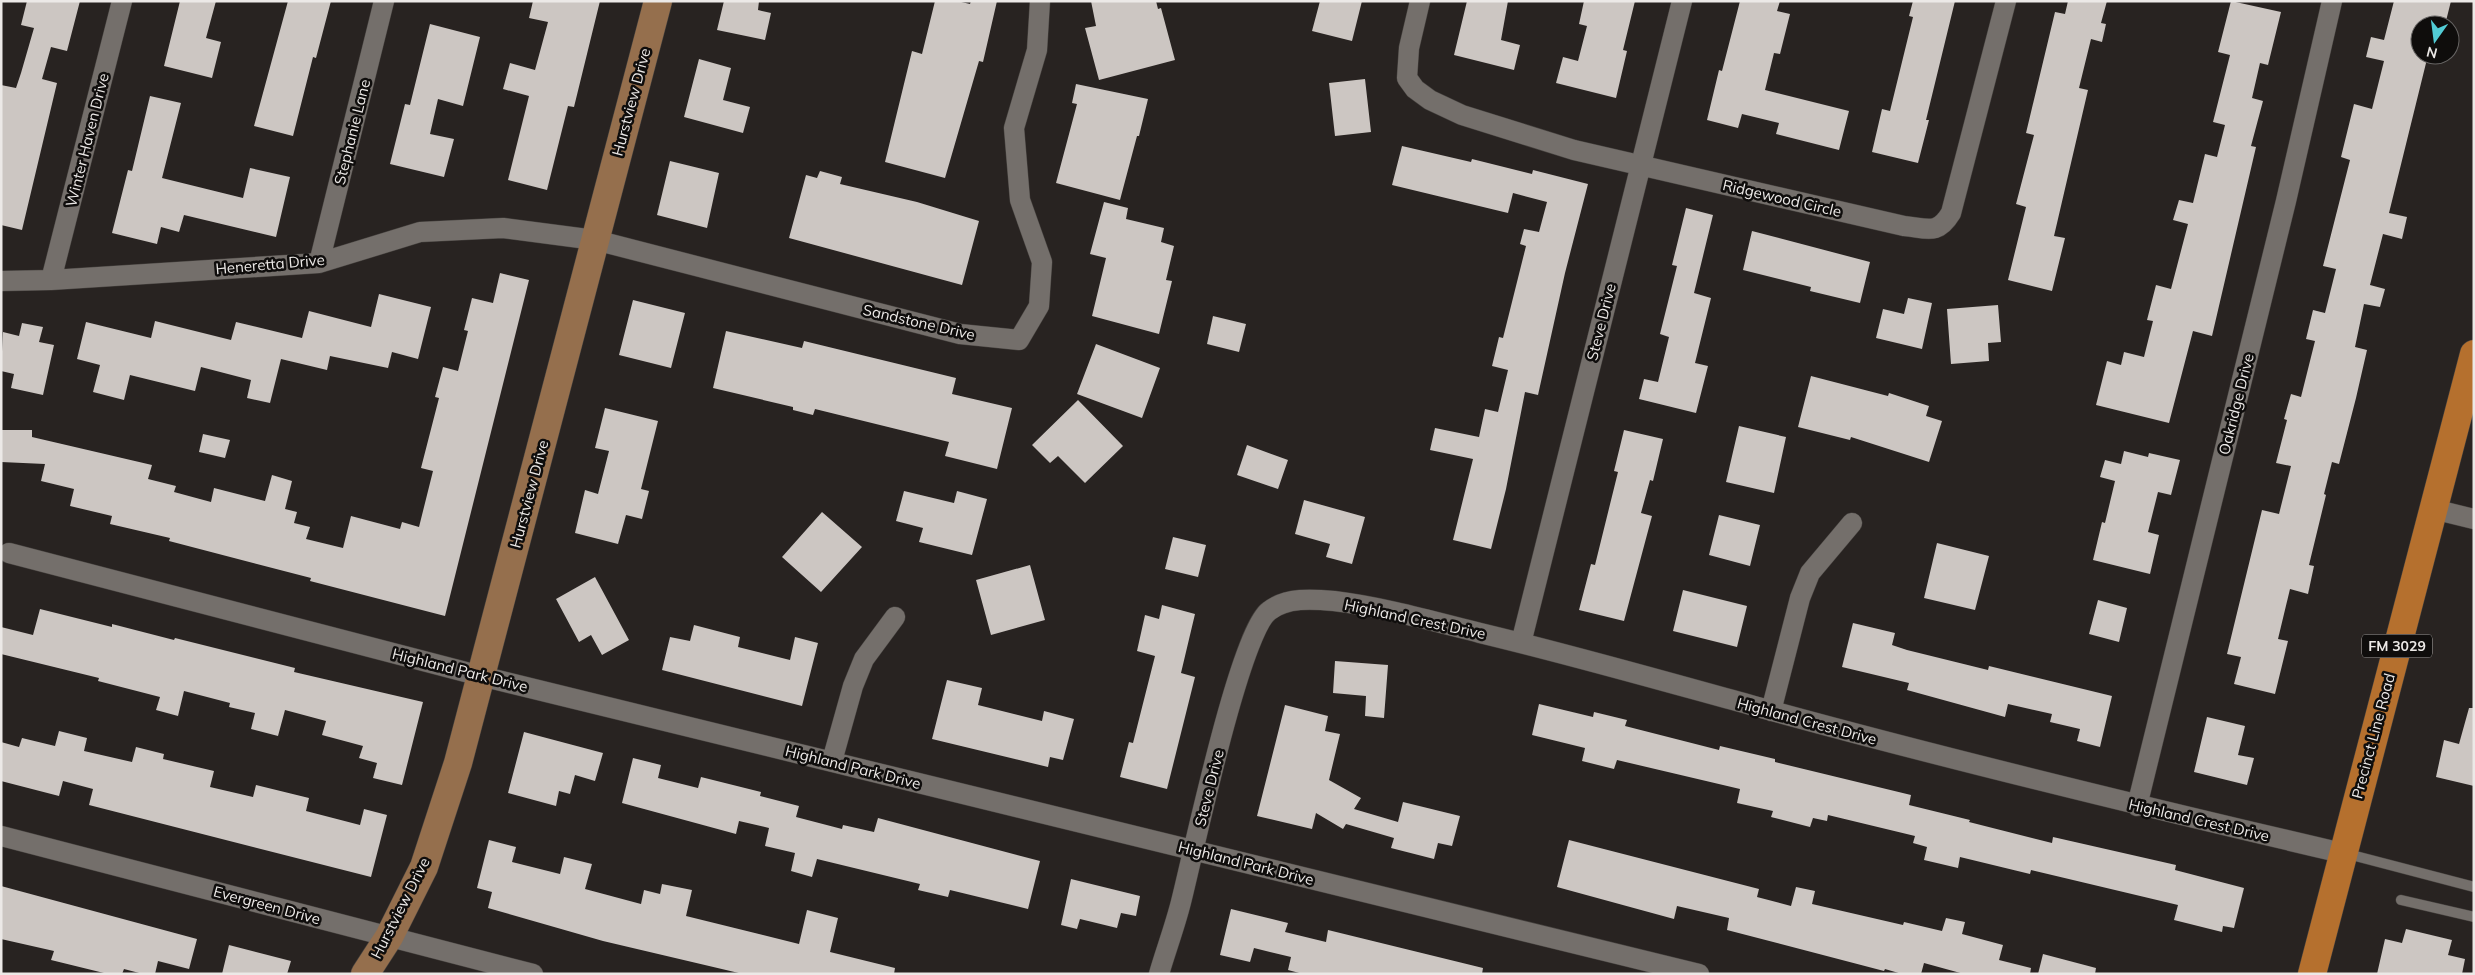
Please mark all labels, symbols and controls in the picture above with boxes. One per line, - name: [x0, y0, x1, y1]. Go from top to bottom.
- north arrow: [2410, 15, 2460, 65]
- text: N: [2425, 43, 2439, 63]
- street label: Hurstview Drive: [607, 46, 655, 158]
- street label: Winter Haven Drive: [61, 71, 113, 209]
- street label: Stephanie Lane: [330, 77, 374, 187]
- street label: Ridgewood Circle: [1721, 175, 1843, 221]
- street label: Heneretta Drive: [215, 250, 325, 278]
- street label: Steve Drive: [1582, 282, 1620, 362]
- street label: Sandstone Drive: [861, 300, 977, 344]
- street label: Oakridge Drive: [2214, 351, 2258, 457]
- street label: Hurstview Drive: [505, 438, 553, 550]
- street label: Highland Crest Drive: [1343, 595, 1487, 643]
- road number: FM 3029: [2362, 634, 2432, 658]
- street label: Highland Park Drive: [390, 644, 530, 696]
- street label: Precinct Line Road: [2347, 671, 2399, 801]
- street label: Highland Crest Drive: [1735, 693, 1879, 749]
- street label: Highland Park Drive: [783, 741, 923, 793]
- street label: Steve Drive: [1190, 748, 1228, 828]
- street label: Highland Crest Drive: [2127, 795, 2271, 845]
- street label: Highland Park Drive: [1176, 837, 1316, 889]
- street label: Hurstview Drive: [366, 854, 434, 962]
- street label: Evergreen Drive: [212, 882, 322, 928]

